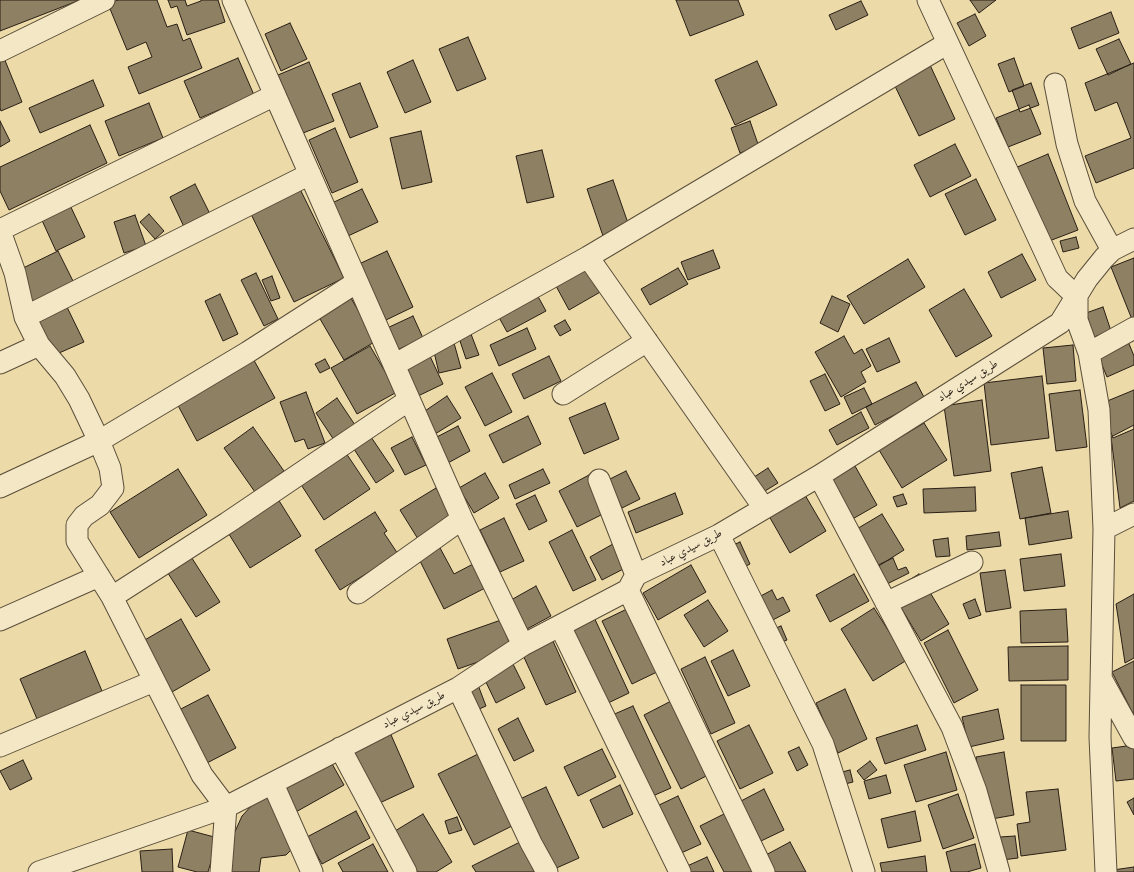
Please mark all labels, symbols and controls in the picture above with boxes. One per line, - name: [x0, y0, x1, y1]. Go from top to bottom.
- street label: طريق سيدي عباد: [935, 357, 1001, 405]
- street label: طريق سيدي عباد: [657, 526, 725, 570]
- street label: طريق سيدي عباد: [380, 688, 448, 732]

